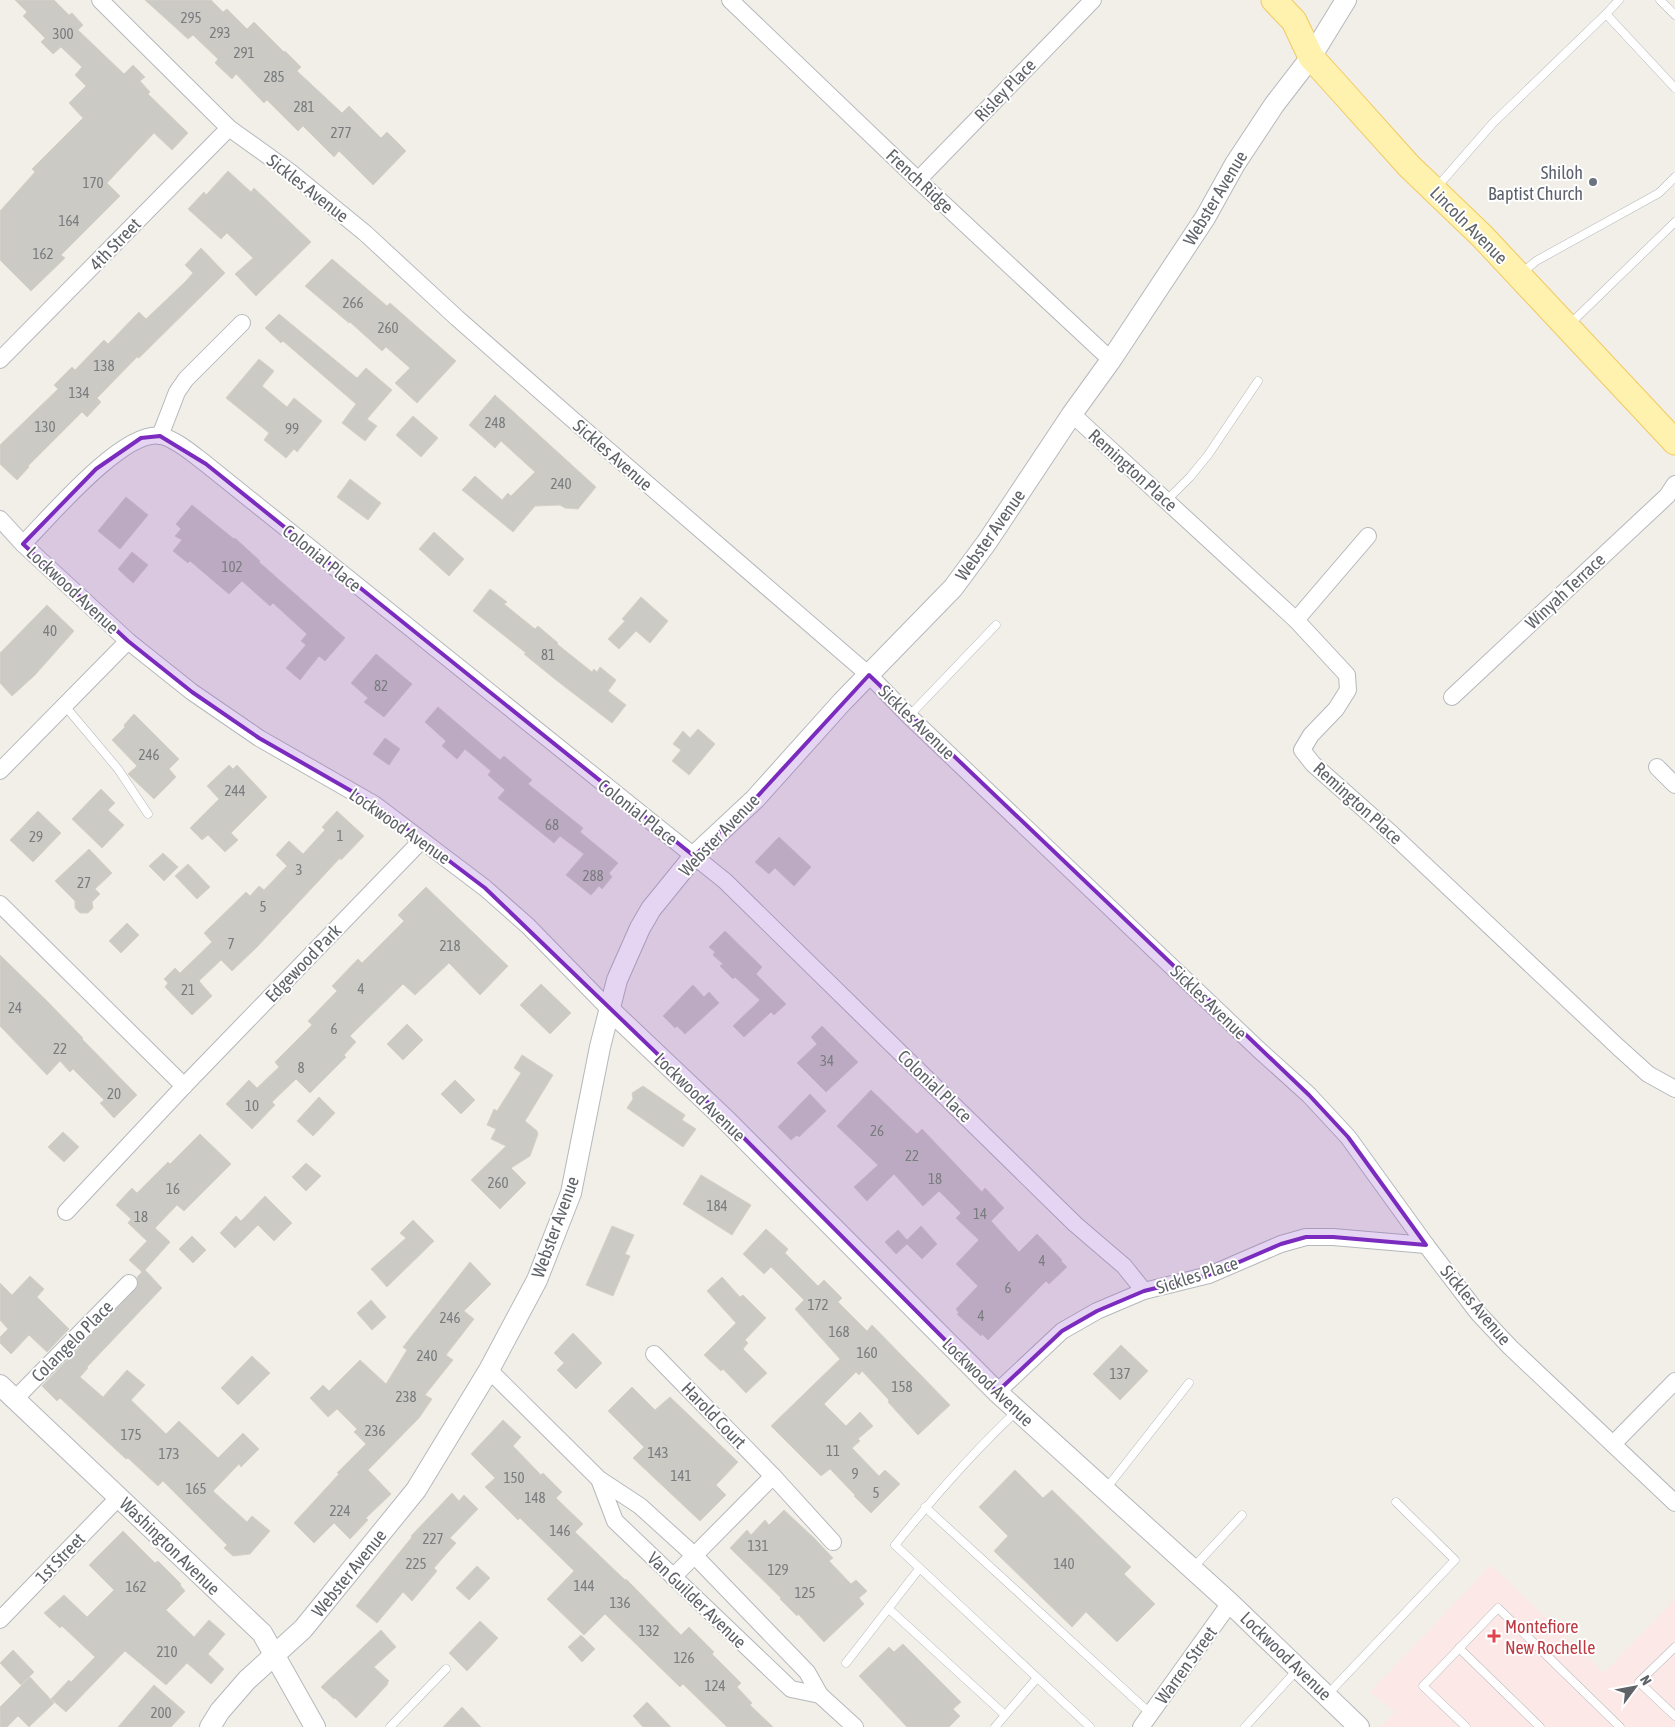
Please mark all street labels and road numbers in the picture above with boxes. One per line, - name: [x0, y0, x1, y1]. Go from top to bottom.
- street label: Risley Place: [970, 54, 1040, 126]
- street label: French Ridge: [882, 145, 958, 217]
- street label: Webster Avenue: [1179, 147, 1251, 249]
- street label: Sickles Avenue: [263, 150, 353, 226]
- street label: Lincoln Avenue: [1426, 182, 1512, 268]
- street label: 4th Street: [85, 214, 145, 274]
- street label: Sickles Avenue: [569, 415, 657, 495]
- street label: Remington Place: [1084, 425, 1182, 515]
- street label: Webster Avenue: [951, 485, 1029, 585]
- street label: Colonial Place: [279, 520, 365, 596]
- street label: Lockwood Avenue: [23, 542, 123, 638]
- street label: Winyah Terrace: [1521, 549, 1609, 633]
- street label: Sickles Avenue: [875, 681, 959, 763]
- street label: Remington Place: [1309, 758, 1407, 848]
- street label: Colonial Place: [594, 775, 682, 849]
- street label: Lockwood Avenue: [346, 783, 454, 869]
- street label: Webster Avenue: [675, 789, 763, 881]
- street label: Edgewood Park: [261, 920, 345, 1006]
- street label: Sickles Avenue: [1167, 961, 1251, 1043]
- street label: Colonial Place: [894, 1045, 976, 1127]
- street label: Lockwood Avenue: [650, 1048, 750, 1146]
- street label: Webster Avenue: [527, 1173, 583, 1281]
- street label: Sickles Place: [1153, 1252, 1241, 1298]
- street label: Sickles Avenue: [1437, 1261, 1515, 1349]
- street label: Colangelo Place: [27, 1296, 117, 1386]
- street label: Lockwood Avenue: [938, 1333, 1038, 1431]
- street label: Harold Court: [677, 1378, 751, 1452]
- street label: Washington Avenue: [116, 1493, 224, 1599]
- street label: Webster Avenue: [307, 1525, 391, 1621]
- street label: 1st Street: [31, 1528, 89, 1588]
- street label: Van Guilder Avenue: [643, 1548, 751, 1652]
- street label: Lockwood Avenue: [1236, 1607, 1336, 1705]
- street label: Warren Street: [1151, 1622, 1221, 1708]

